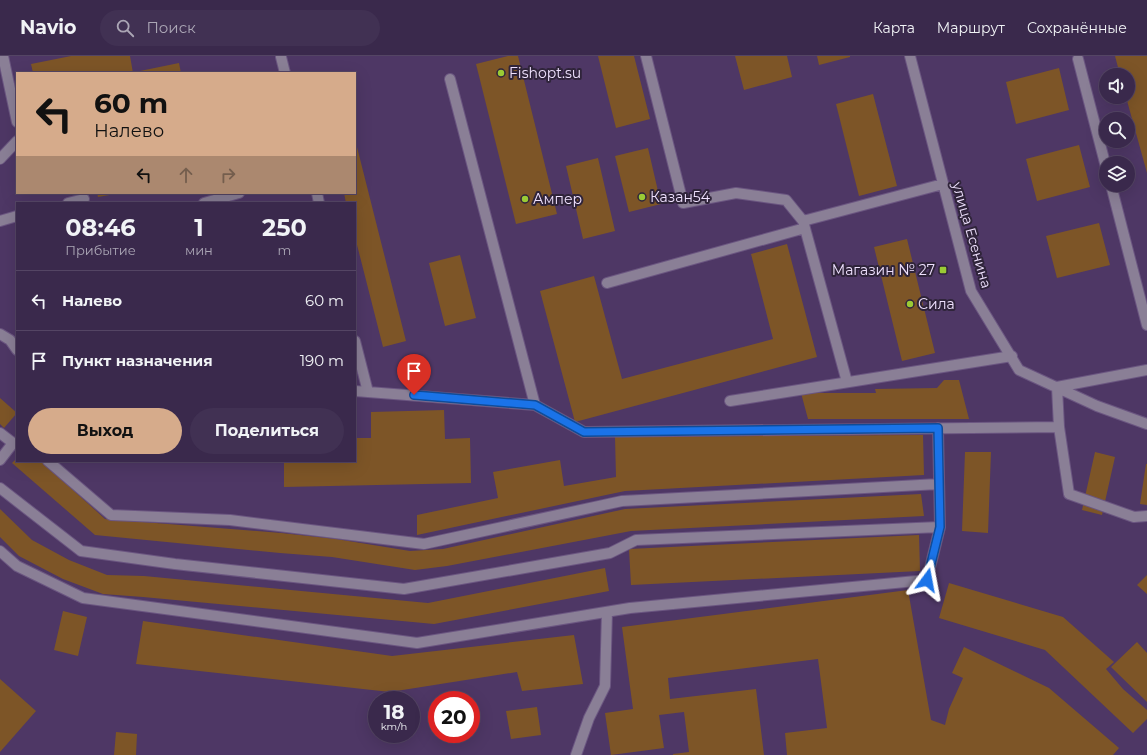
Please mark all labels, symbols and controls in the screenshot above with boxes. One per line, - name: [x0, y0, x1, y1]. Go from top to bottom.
- search box: [100, 10, 380, 46]
- text: Navio: [20, 16, 76, 39]
- icon: search: [114, 17, 136, 39]
- text: Поиск: [146, 18, 196, 37]
- text: Карта: [873, 19, 915, 37]
- text: Маршрут: [937, 19, 1005, 37]
- text: Сохранённые: [1027, 19, 1127, 37]
- place label: Fishopt.su: [509, 64, 581, 82]
- marker: Fishopt.su: [496, 68, 506, 78]
- map controls: [1099, 68, 1135, 192]
- button: sound: [1099, 68, 1135, 104]
- text: 60 m: [94, 86, 168, 120]
- icon: left: [28, 88, 80, 140]
- button: search: [1099, 112, 1135, 148]
- text: Налево: [94, 120, 164, 142]
- button: layers: [1099, 156, 1135, 192]
- icon: left: [133, 164, 155, 186]
- icon: ahead: [175, 164, 197, 186]
- icon: right: [217, 164, 239, 186]
- street label: улица Есенина: [948, 179, 996, 290]
- place label: Казан54: [650, 188, 711, 206]
- place label: Ампер: [533, 190, 582, 208]
- marker: Казан54: [637, 192, 647, 202]
- marker: Ампер: [520, 194, 530, 204]
- text: 08:46: [65, 213, 136, 242]
- text: 1: [194, 213, 204, 242]
- text: 250: [262, 213, 307, 242]
- text: Прибытие: [65, 242, 136, 258]
- text: мин: [185, 242, 213, 258]
- text: m: [278, 242, 291, 258]
- place label: Магазин № 27: [832, 261, 935, 279]
- marker: Магазин № 27: [938, 265, 948, 275]
- icon: left: [28, 290, 50, 312]
- text: Налево: [62, 291, 122, 310]
- text: 60 m: [305, 291, 344, 310]
- place label: Сила: [918, 295, 955, 313]
- marker: Сила: [905, 299, 915, 309]
- icon: arrive: [28, 350, 50, 372]
- text: Пункт назначения: [62, 351, 213, 370]
- text: 190 m: [300, 351, 344, 370]
- pin: [397, 354, 431, 395]
- icon: arrive: [403, 360, 425, 382]
- button: Выход: [28, 408, 182, 454]
- button: Поделиться: [190, 408, 344, 454]
- position arrow: [906, 559, 948, 601]
- speed limit sign: 20: [428, 691, 480, 743]
- text: 18: [383, 700, 405, 724]
- text: km/h: [381, 720, 407, 733]

